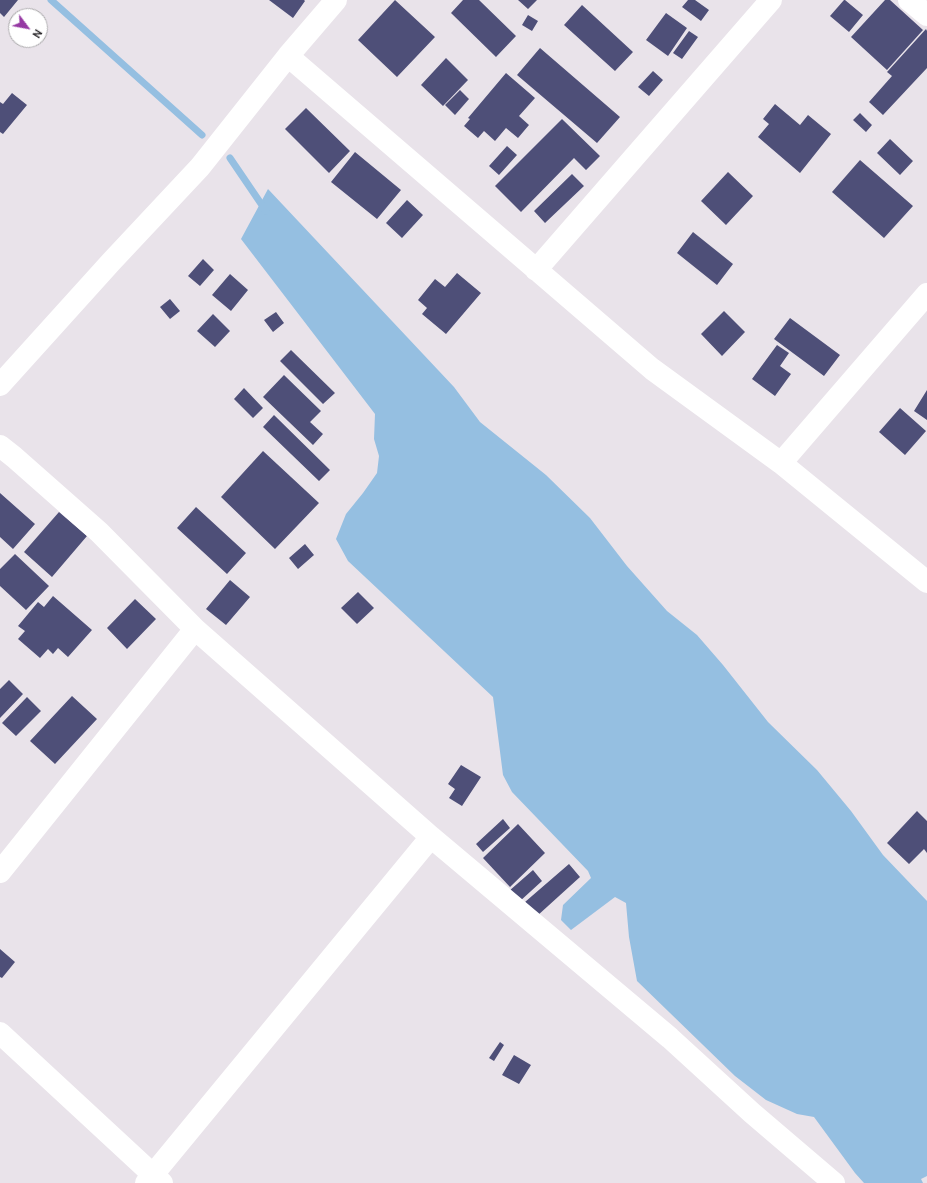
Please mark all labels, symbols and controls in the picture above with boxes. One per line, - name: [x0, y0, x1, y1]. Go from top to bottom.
- north arrow: [8, 8, 48, 48]
- text: N: [29, 27, 45, 41]

